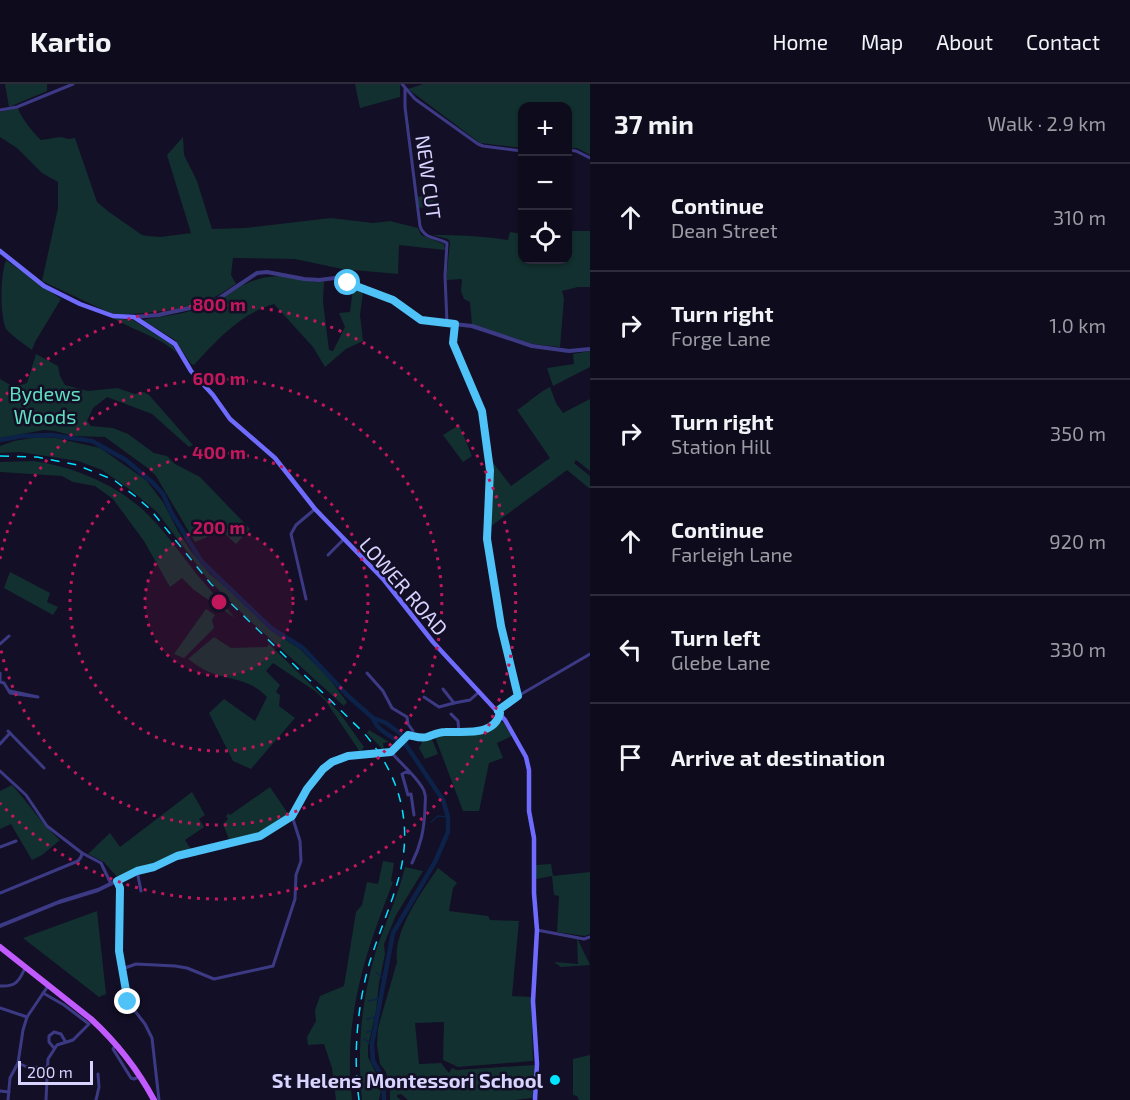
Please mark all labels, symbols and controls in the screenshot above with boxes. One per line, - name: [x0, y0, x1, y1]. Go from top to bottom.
- text: Kartio: [30, 24, 111, 58]
- text: Home: [772, 29, 828, 54]
- text: Map: [861, 29, 903, 54]
- text: About: [936, 29, 993, 54]
- text: Contact: [1026, 29, 1100, 54]
- map controls: [518, 102, 572, 264]
- button: +: [518, 102, 572, 156]
- text: 37 min: [614, 108, 694, 139]
- text: Walk · 2.9 km: [987, 111, 1106, 135]
- street label: NEW CUT: [411, 133, 447, 221]
- button: −: [518, 156, 572, 210]
- text: Continue: [671, 192, 764, 218]
- icon: ahead: [614, 201, 647, 234]
- text: 310 m: [1053, 205, 1106, 229]
- button: locate: [518, 210, 572, 264]
- text: Dean Street: [671, 218, 778, 242]
- route start: [334, 269, 360, 295]
- text: 800 m: [192, 293, 246, 315]
- text: Turn right: [671, 300, 773, 326]
- icon: right: [614, 309, 647, 342]
- text: 1.0 km: [1049, 313, 1106, 337]
- text: Forge Lane: [671, 326, 771, 350]
- text: 600 m: [192, 367, 246, 389]
- park label: Bydews Woods: [9, 381, 81, 428]
- text: Turn right: [671, 408, 773, 434]
- icon: right: [614, 417, 647, 450]
- text: 350 m: [1050, 421, 1106, 445]
- text: Station Hill: [671, 434, 771, 458]
- text: 400 m: [192, 441, 246, 463]
- text: 200 m: [193, 516, 245, 538]
- text: Continue: [671, 516, 764, 542]
- icon: ahead: [614, 525, 647, 558]
- text: 920 m: [1049, 529, 1106, 553]
- street label: LOWER ROAD: [355, 532, 453, 640]
- text: Farleigh Lane: [671, 542, 793, 566]
- centre of rings: [209, 592, 229, 612]
- text: Turn left: [671, 624, 760, 650]
- icon: left: [614, 633, 647, 666]
- text: 330 m: [1050, 637, 1106, 661]
- text: Glebe Lane: [671, 650, 770, 674]
- icon: arrive: [614, 741, 647, 774]
- text: Arrive at destination: [671, 744, 885, 770]
- route end: [114, 988, 140, 1014]
- scale bar: [18, 1058, 93, 1086]
- text: 200 m: [27, 1062, 73, 1081]
- place label: St Helens Montessori School: [272, 1068, 543, 1092]
- marker: St Helens Montessori School: [548, 1073, 562, 1087]

